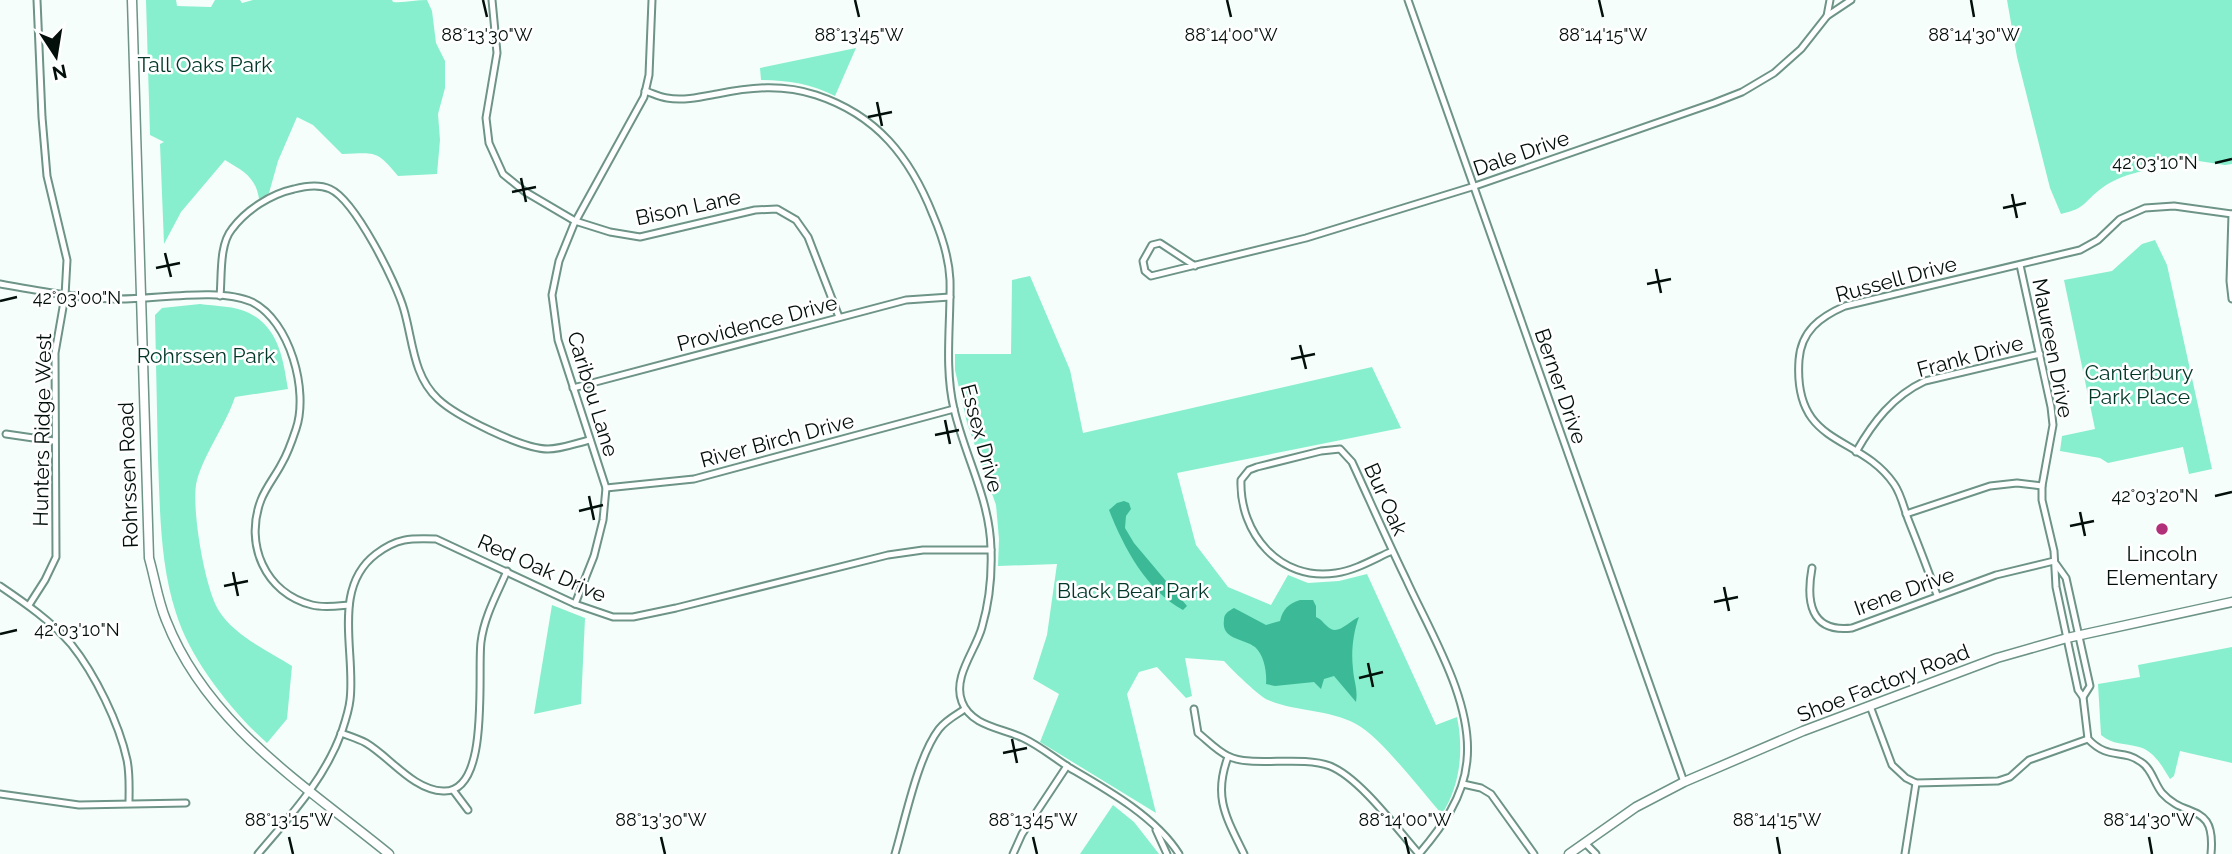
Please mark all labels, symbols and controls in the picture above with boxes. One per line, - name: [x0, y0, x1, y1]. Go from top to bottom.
- north arrow: [21, 21, 91, 91]
- text: 88°13'30"W: [441, 24, 533, 45]
- text: 88°13'45"W: [814, 24, 904, 45]
- text: 88°14'00"W: [1184, 24, 1278, 45]
- text: 88°14'15"W: [1559, 24, 1648, 45]
- text: 88°14'30"W: [1928, 24, 2020, 45]
- park label: Tall Oaks Park: [138, 52, 272, 77]
- text: N: [50, 60, 69, 85]
- street label: Dale Drive: [1470, 125, 1572, 181]
- text: 42°03'10"N: [2112, 152, 2198, 173]
- street label: Bison Lane: [633, 184, 743, 230]
- street label: Russell Drive: [1832, 251, 1960, 307]
- street label: Maureen Drive: [2027, 276, 2079, 420]
- text: 42°03'00"N: [33, 287, 121, 308]
- street label: Providence Drive: [674, 290, 840, 356]
- street label: Berner Drive: [1530, 325, 1592, 447]
- street label: Caribou Lane: [562, 328, 624, 460]
- street label: Frank Drive: [1914, 330, 2026, 382]
- street label: Hunters Ridge West: [28, 333, 56, 527]
- park label: Rohrssen Park: [137, 343, 275, 368]
- park label: Canterbury Park Place: [2085, 360, 2193, 409]
- street label: Essex Drive: [956, 381, 1008, 495]
- street label: Rohrssen Road: [113, 402, 143, 548]
- street label: River Birch Drive: [697, 407, 857, 473]
- street label: Bur Oak: [1359, 459, 1413, 539]
- text: 42°03'20"N: [2112, 485, 2198, 506]
- marker: Lincoln Elementary: [2154, 521, 2170, 537]
- street label: Red Oak Drive: [474, 529, 610, 607]
- place label: Lincoln Elementary: [2106, 541, 2218, 590]
- street label: Irene Drive: [1851, 561, 1957, 621]
- park label: Black Bear Park: [1057, 578, 1209, 603]
- text: 42°03'10"N: [34, 619, 120, 640]
- street label: Shoe Factory Road: [1793, 639, 1973, 727]
- text: 88°13'15"W: [245, 809, 333, 830]
- text: 88°13'30"W: [615, 809, 707, 830]
- text: 88°13'45"W: [988, 809, 1078, 830]
- text: 88°14'00"W: [1358, 809, 1452, 830]
- text: 88°14'15"W: [1733, 809, 1822, 830]
- text: 88°14'30"W: [2103, 809, 2195, 830]

